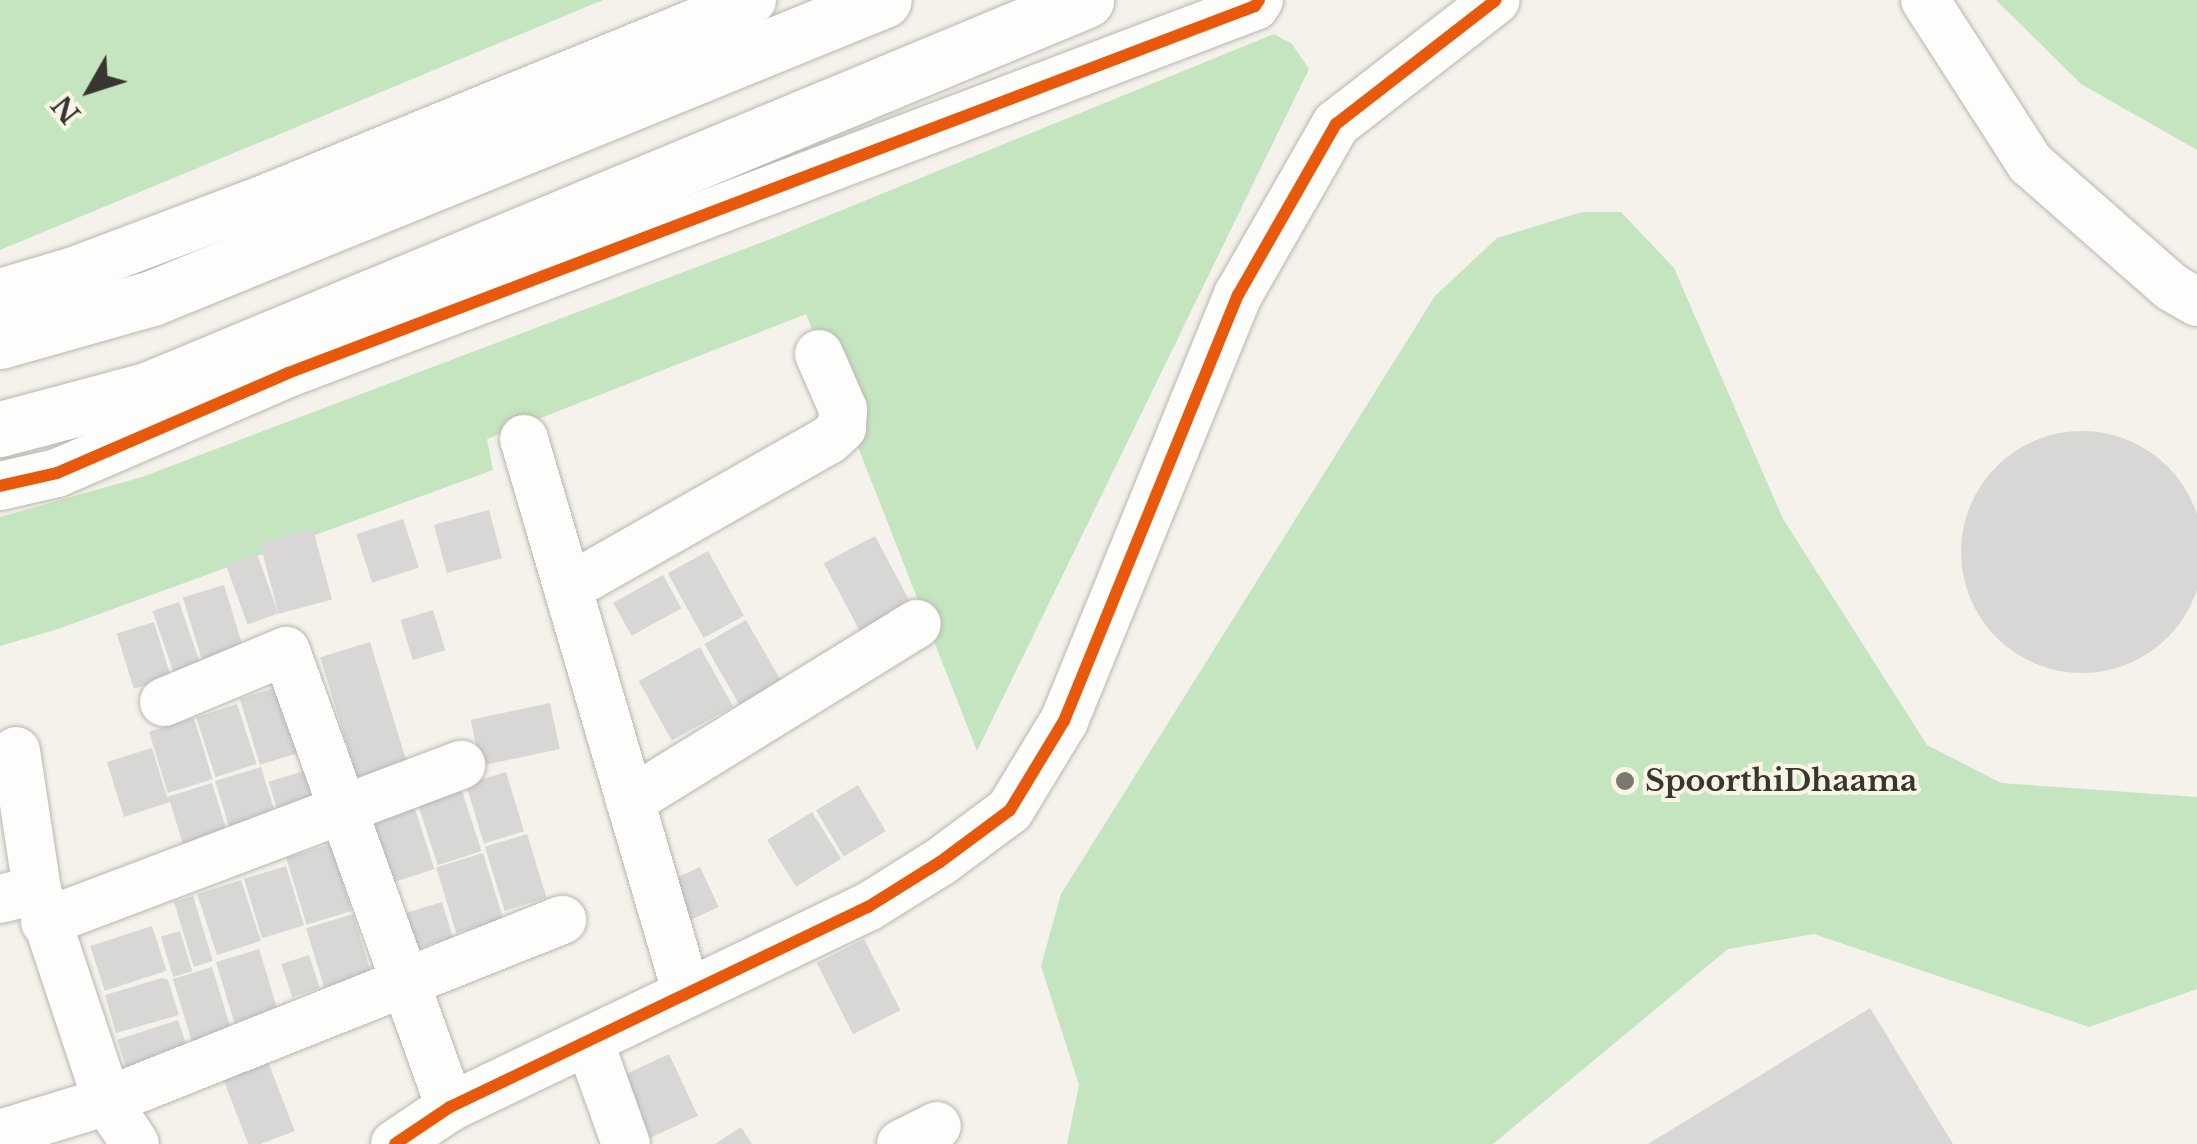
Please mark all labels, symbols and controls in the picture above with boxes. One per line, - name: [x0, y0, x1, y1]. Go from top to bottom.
- north arrow: [40, 40, 140, 140]
- text: N: [44, 88, 88, 130]
- place label: SpoorthiDhaama: [1645, 763, 1917, 799]
- marker: SpoorthiDhaama: [1614, 770, 1636, 792]

